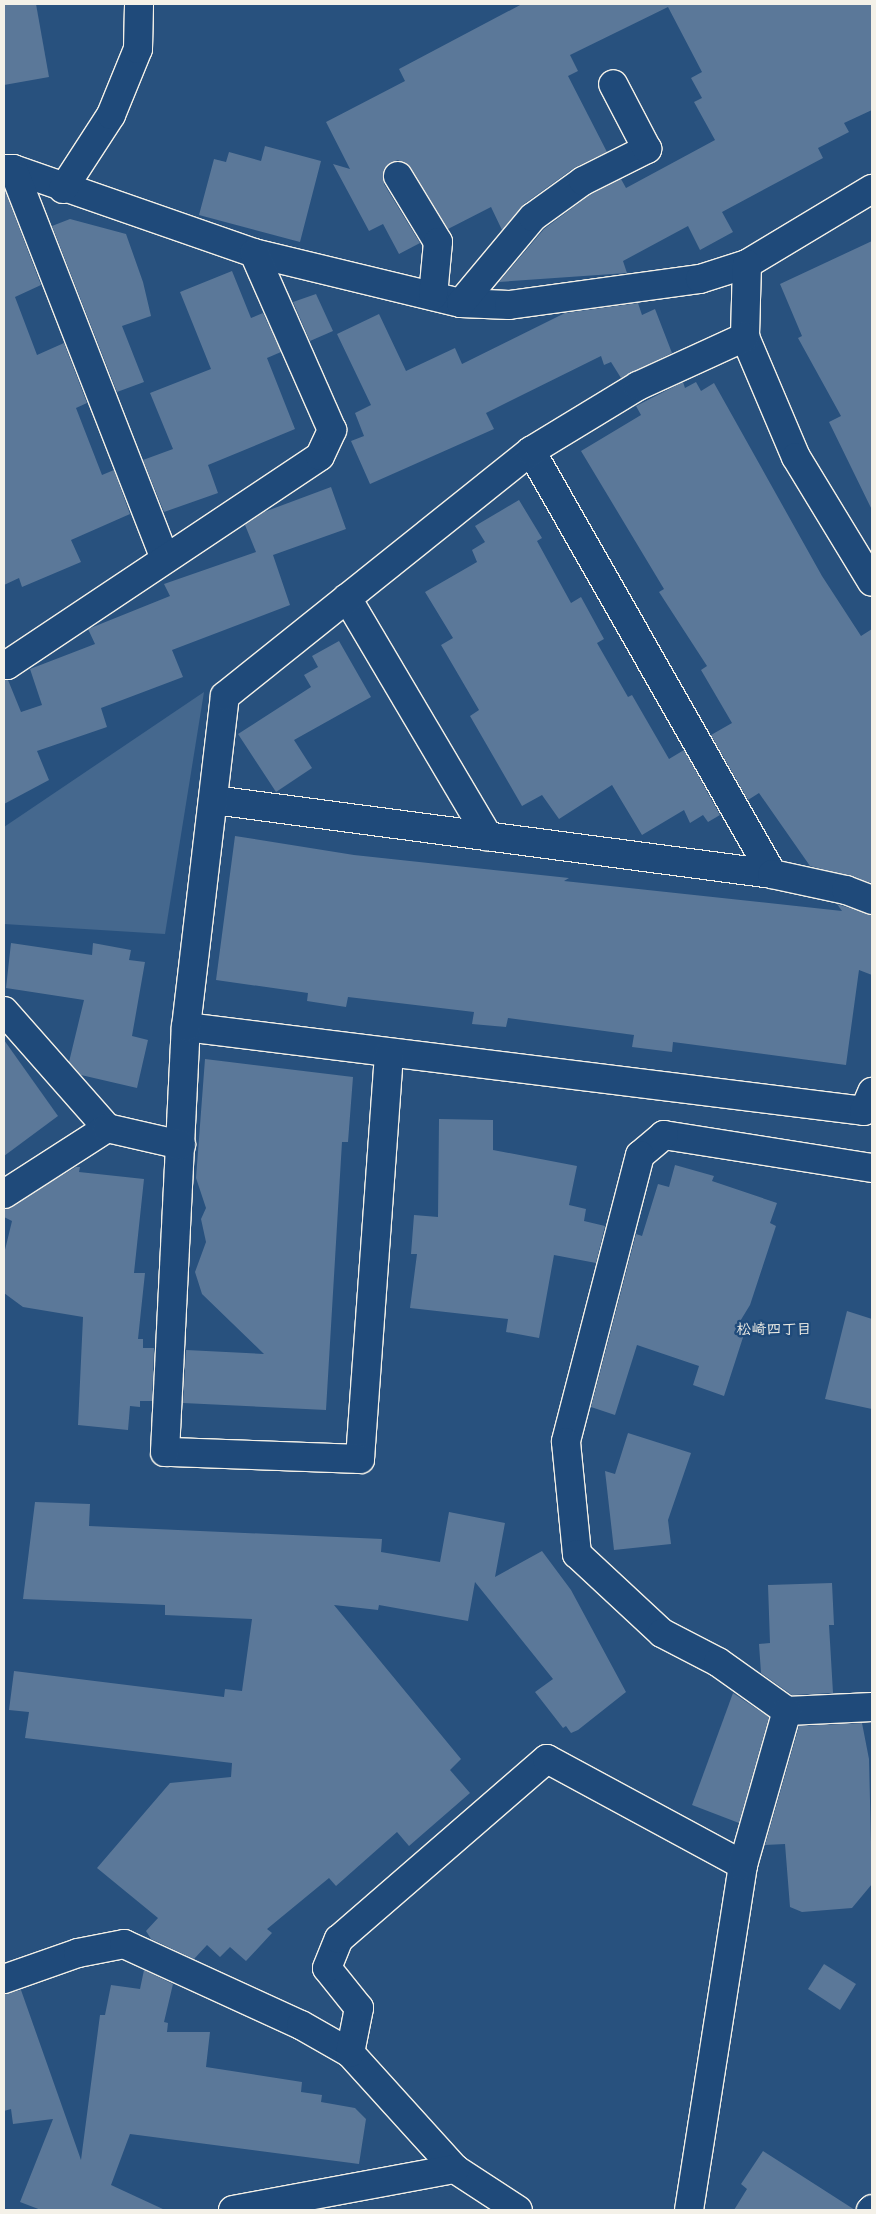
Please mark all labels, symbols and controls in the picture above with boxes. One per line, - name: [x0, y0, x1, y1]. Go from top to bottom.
- district label: 松崎四丁目: [737, 1320, 811, 1338]

